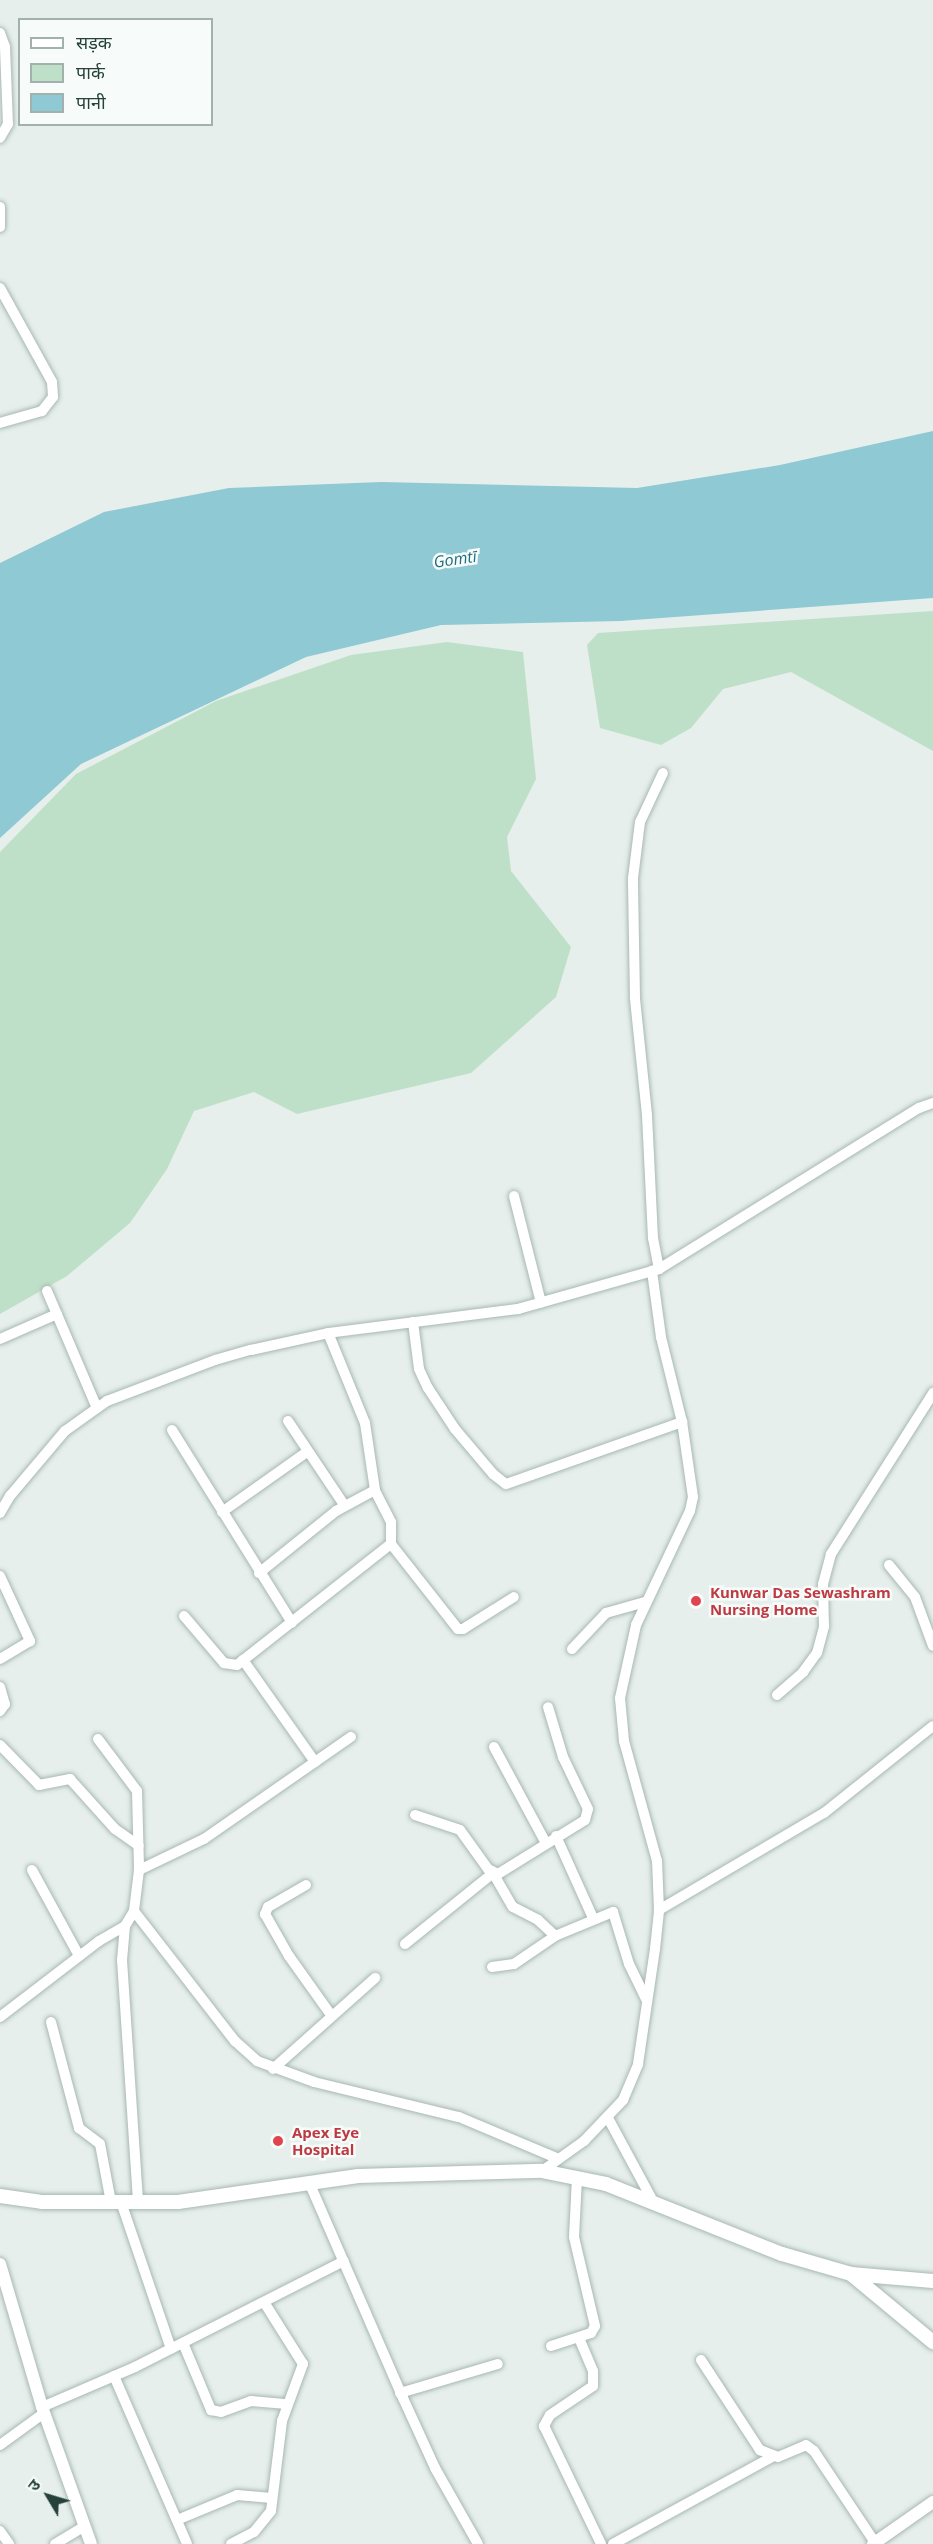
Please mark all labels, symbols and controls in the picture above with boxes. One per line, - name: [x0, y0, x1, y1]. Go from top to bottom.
- legend: [18, 18, 213, 126]
- text: सड़क: [76, 30, 112, 54]
- text: पार्क: [76, 60, 105, 84]
- text: पानी: [76, 90, 106, 114]
- water label: Gomtī: [432, 546, 478, 572]
- place label: Kunwar Das Sewashram Nursing Home: [710, 1583, 891, 1618]
- marker: Kunwar Das Sewashram Nursing Home: [687, 1592, 705, 1610]
- place label: Apex Eye Hospital: [292, 2123, 359, 2158]
- marker: Apex Eye Hospital: [269, 2132, 287, 2150]
- north arrow: [18, 2466, 78, 2526]
- text: उ: [22, 2474, 45, 2495]

